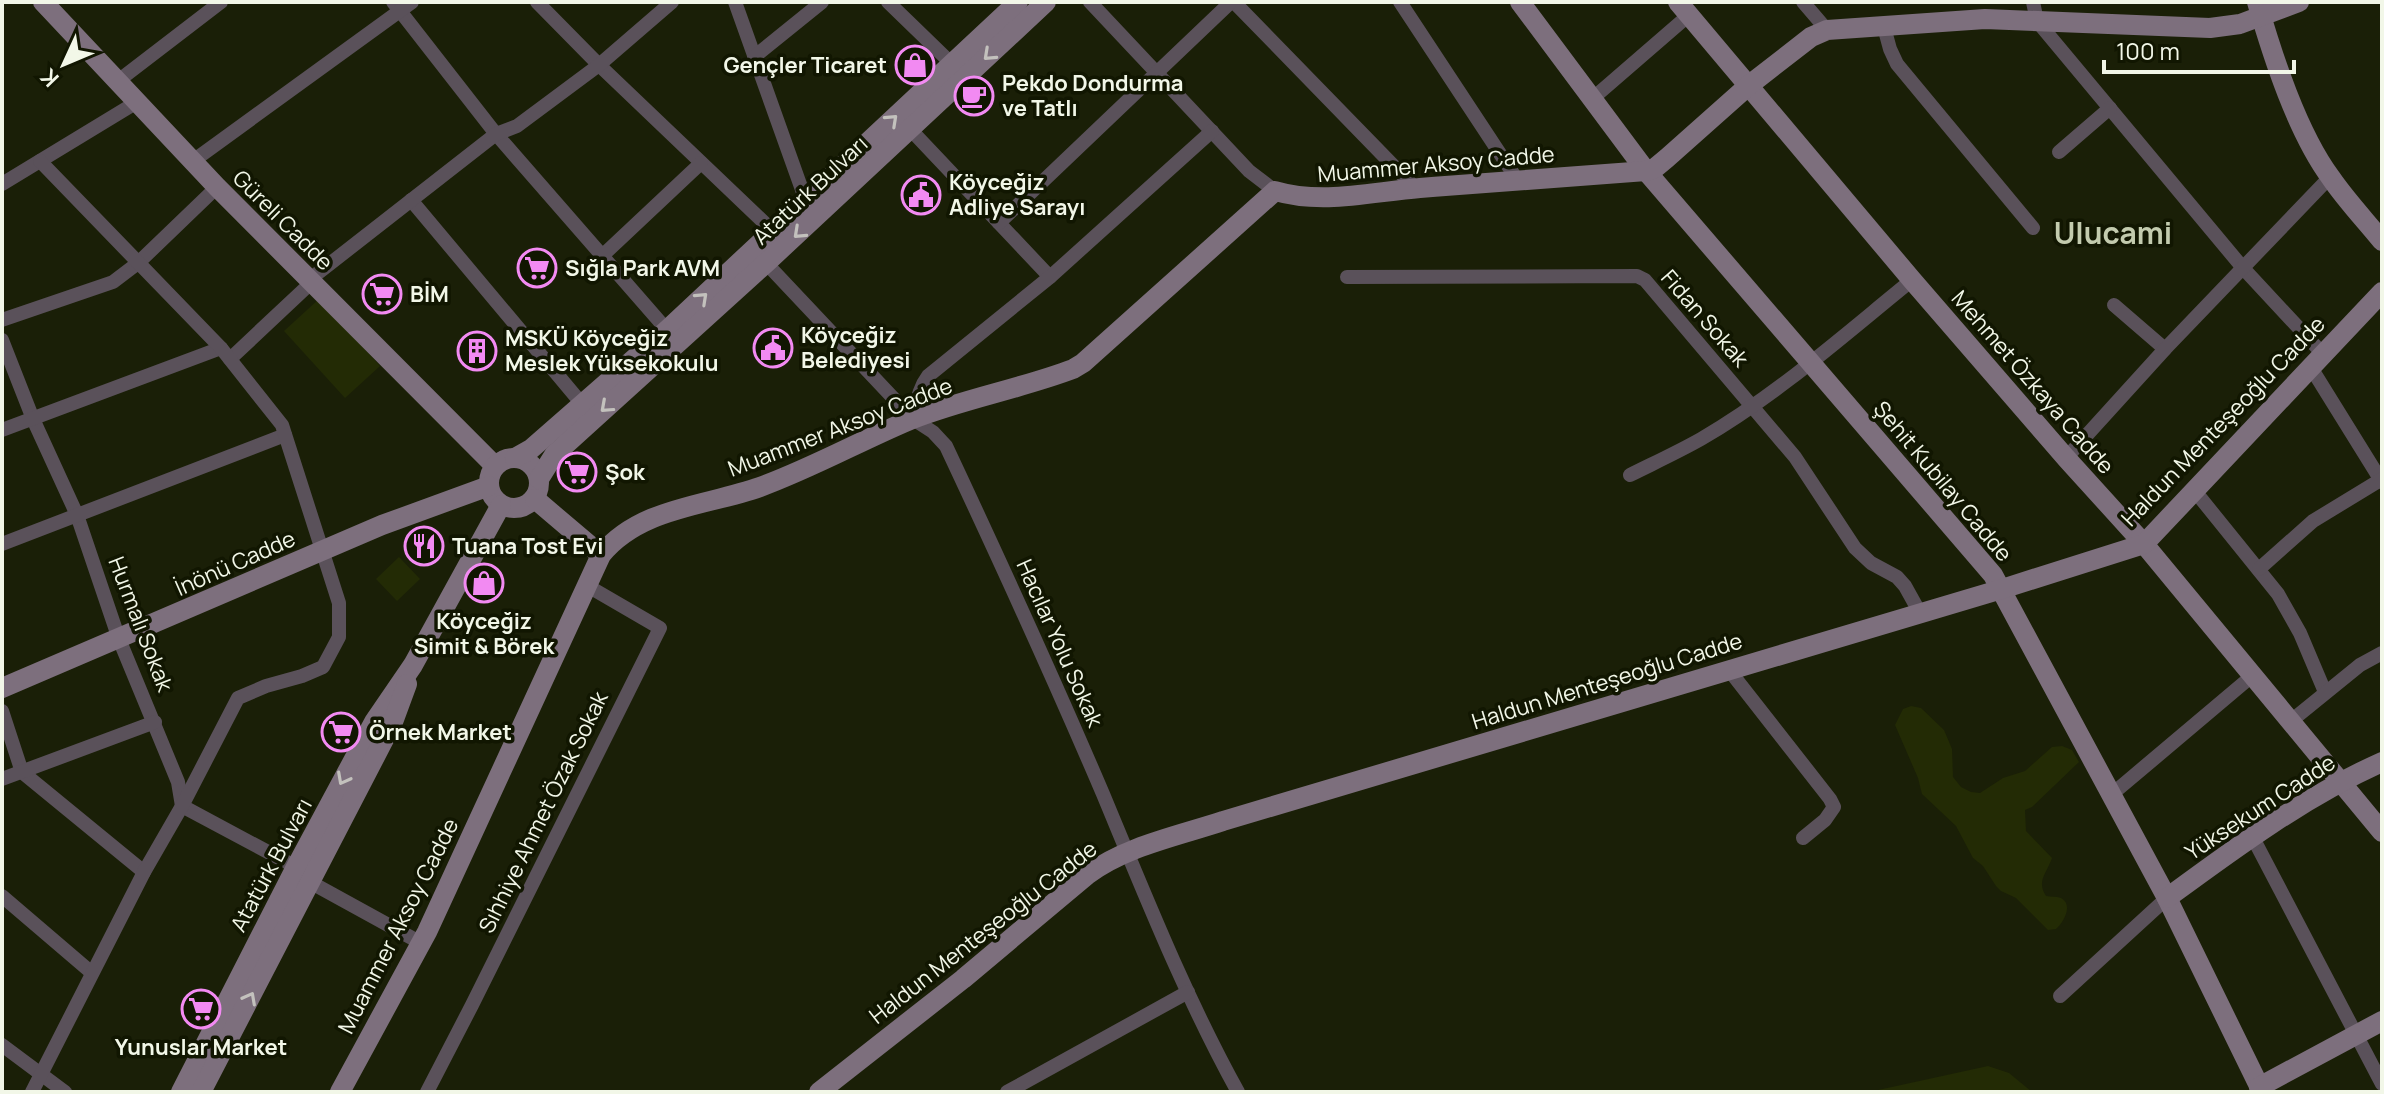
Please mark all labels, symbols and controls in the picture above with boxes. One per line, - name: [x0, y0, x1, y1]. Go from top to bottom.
- north arrow: [24, 24, 104, 104]
- scale bar: [2104, 24, 2294, 74]
- text: 100 m: [2116, 34, 2180, 67]
- shop icon: Gençler Ticaret: [894, 44, 936, 86]
- one-way arrow: [984, 46, 998, 61]
- place label: Gençler Ticaret: [723, 50, 887, 80]
- text: K: [33, 62, 65, 93]
- place label: Pekdo Dondurma ve Tatlı: [1002, 68, 1183, 123]
- cafe icon: Pekdo Dondurma ve Tatlı: [953, 75, 995, 117]
- one-way arrow: [883, 115, 897, 130]
- street label: Atatürk Bulvarı: [746, 129, 874, 251]
- street label: Muammer Aksoy Cadde: [1316, 139, 1556, 189]
- street label: Güreli Cadde: [226, 163, 340, 277]
- place label: Köyceğiz Adliye Sarayı: [949, 167, 1085, 222]
- public building icon: Köyceğiz Adliye Sarayı: [900, 174, 942, 216]
- district label: Ulucami: [2054, 212, 2172, 253]
- one-way arrow: [793, 223, 808, 237]
- supermarket icon: Sığla Park AVM: [516, 247, 558, 289]
- place label: Sığla Park AVM: [565, 253, 720, 283]
- street label: Fidan Sokak: [1654, 263, 1756, 374]
- supermarket icon: BİM: [361, 273, 403, 315]
- place label: BİM: [410, 279, 449, 309]
- street label: Mehmet Özkaya Cadde: [1945, 284, 2121, 480]
- one-way arrow: [693, 292, 707, 307]
- street label: Haldun Menteşeoğlu Cadde: [2115, 309, 2332, 533]
- place label: Köyceğiz Belediyesi: [801, 320, 910, 375]
- place label: MSKÜ Köyceğiz Meslek Yüksekokulu: [505, 323, 718, 378]
- public building icon: Köyceğiz Belediyesi: [752, 327, 794, 369]
- building icon: MSKÜ Köyceğiz Meslek Yüksekokulu: [456, 330, 498, 372]
- street label: Muammer Aksoy Cadde: [724, 370, 957, 484]
- street label: Şehit Kubilay Cadde: [1867, 394, 2019, 568]
- one-way arrow: [601, 398, 616, 412]
- supermarket icon: Şok: [556, 451, 598, 493]
- place label: Şok: [605, 457, 646, 487]
- street label: İnönü Cadde: [170, 523, 300, 603]
- restaurant icon: Tuana Tost Evi: [403, 525, 445, 567]
- place label: Tuana Tost Evi: [452, 531, 603, 561]
- street label: Hurmalı Sokak: [102, 552, 181, 697]
- street label: Hacılar Yolu Sokak: [1010, 554, 1111, 733]
- shop icon: Köyceğiz Simit & Börek: [463, 562, 505, 604]
- place label: Köyceğiz Simit & Börek: [414, 606, 556, 661]
- street label: Haldun Menteşeoğlu Cadde: [1468, 626, 1746, 736]
- street label: Sıhhiye Ahmet Özak Sokak: [471, 685, 615, 938]
- supermarket icon: Örnek Market: [320, 711, 362, 753]
- place label: Örnek Market: [369, 717, 512, 747]
- street label: Yüksekum Cadde: [2179, 747, 2341, 867]
- one-way arrow: [338, 771, 353, 785]
- street label: Atatürk Bulvarı: [223, 793, 319, 937]
- street label: Muammer Aksoy Cadde: [331, 813, 465, 1039]
- street label: Haldun Menteşeoğlu Cadde: [863, 834, 1103, 1030]
- supermarket icon: Yunuslar Market: [180, 988, 222, 1030]
- one-way arrow: [241, 992, 256, 1007]
- place label: Yunuslar Market: [115, 1032, 287, 1062]

